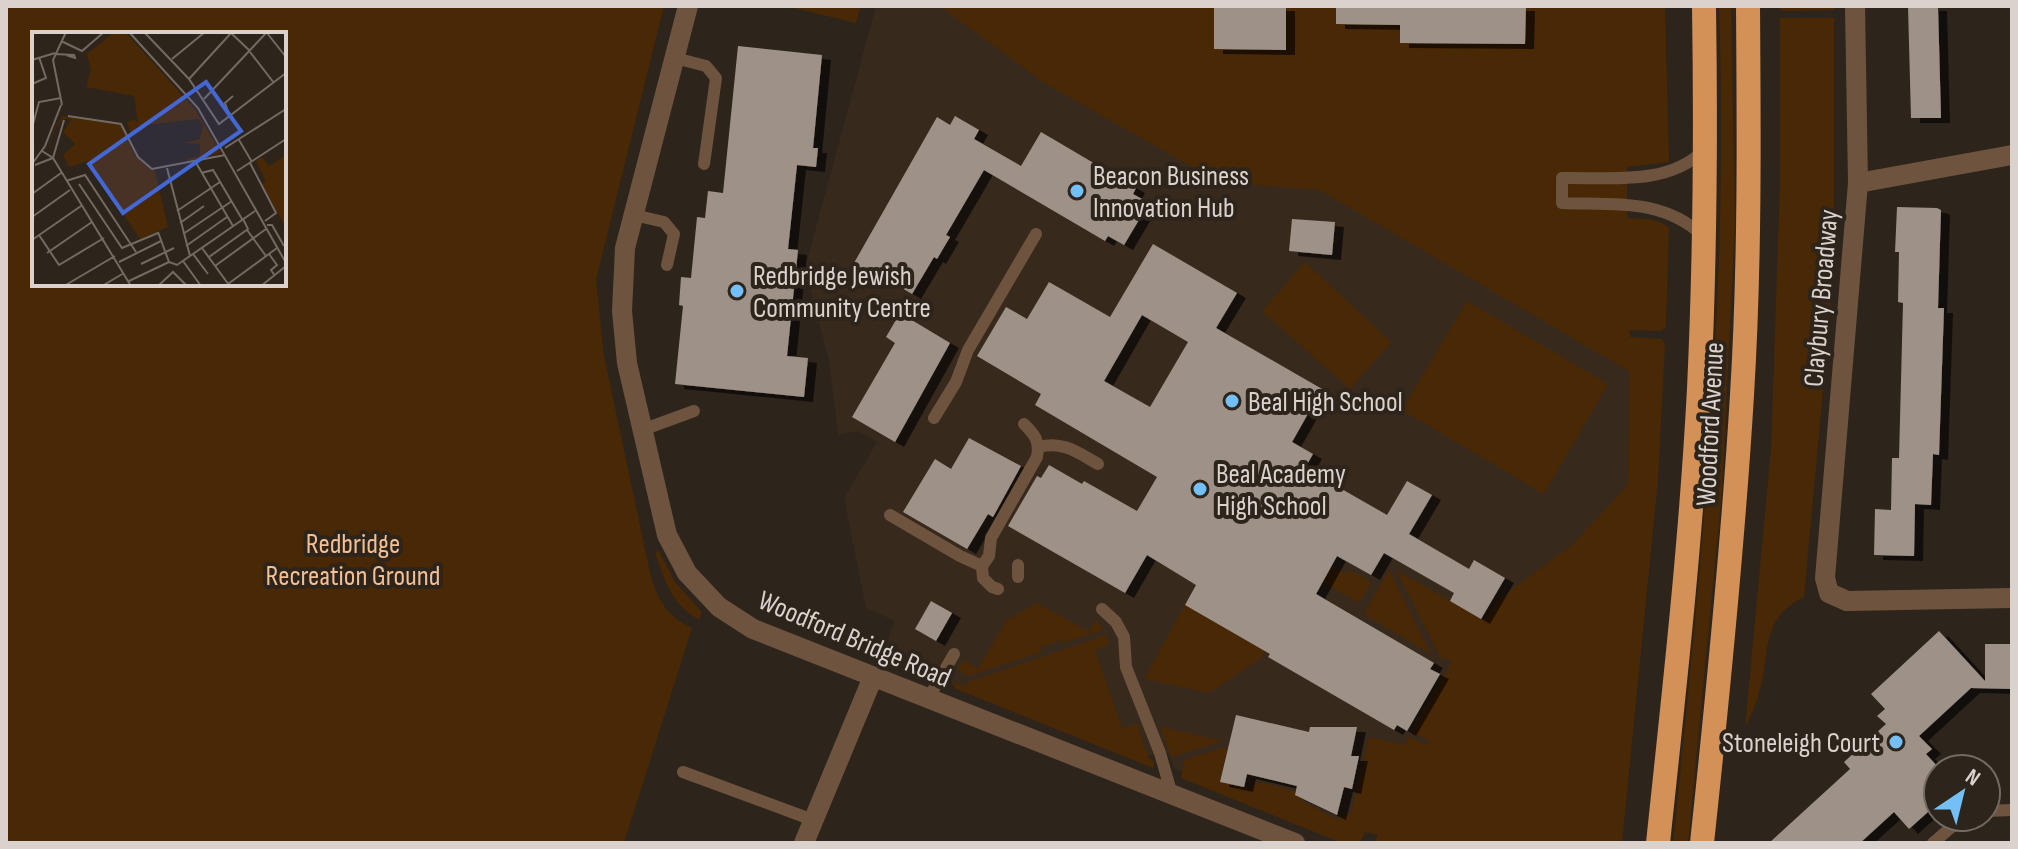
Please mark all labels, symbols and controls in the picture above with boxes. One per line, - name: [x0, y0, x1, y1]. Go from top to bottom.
- inset map: [32, 32, 286, 286]
- place label: Beacon Business Innovation Hub: [1093, 160, 1249, 225]
- marker: Beacon Business Innovation Hub: [1068, 182, 1086, 200]
- street label: Claybury Broadway: [1797, 208, 1846, 388]
- place label: Redbridge Jewish Community Centre: [753, 260, 931, 325]
- marker: Redbridge Jewish Community Centre: [728, 282, 746, 300]
- street label: Woodford Avenue: [1690, 341, 1731, 507]
- place label: Beal High School: [1248, 386, 1403, 419]
- marker: Beal High School: [1223, 392, 1241, 410]
- place label: Beal Academy High School: [1216, 458, 1346, 523]
- marker: Beal Academy High School: [1191, 480, 1209, 498]
- park label: Redbridge Recreation Ground: [266, 528, 440, 593]
- street label: Woodford Bridge Road: [753, 584, 956, 695]
- place label: Stoneleigh Court: [1722, 727, 1880, 760]
- marker: Stoneleigh Court: [1887, 733, 1905, 751]
- north arrow: [1922, 753, 2002, 833]
- text: N: [1960, 763, 1985, 792]

